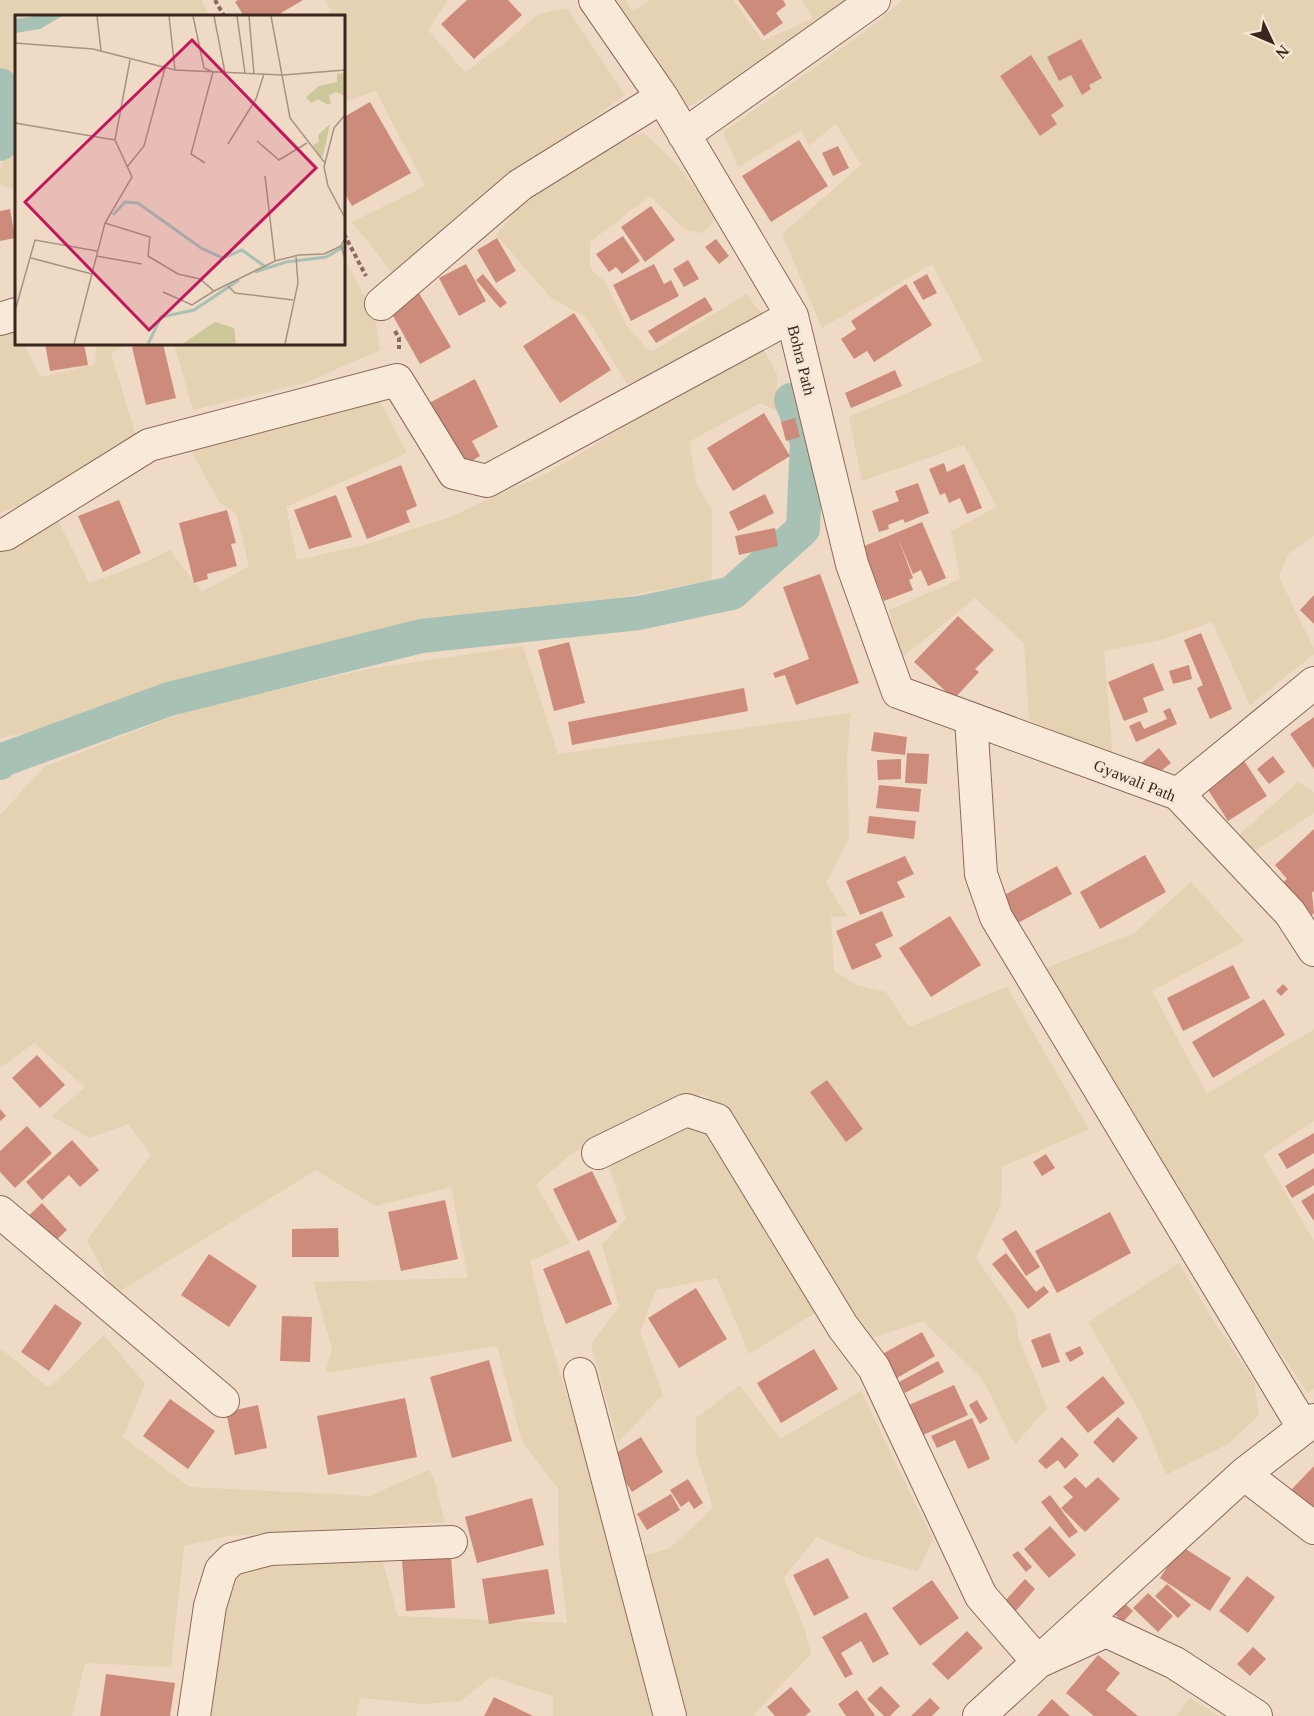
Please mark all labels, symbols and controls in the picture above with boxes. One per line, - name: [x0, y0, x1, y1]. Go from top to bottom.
- north arrow: [1242, 12, 1302, 72]
- inset map: [15, 15, 345, 345]
- text: N: [1272, 42, 1293, 62]
- street label: Bohra Path: [785, 323, 818, 397]
- street label: Gyawali Path: [1091, 756, 1178, 806]

